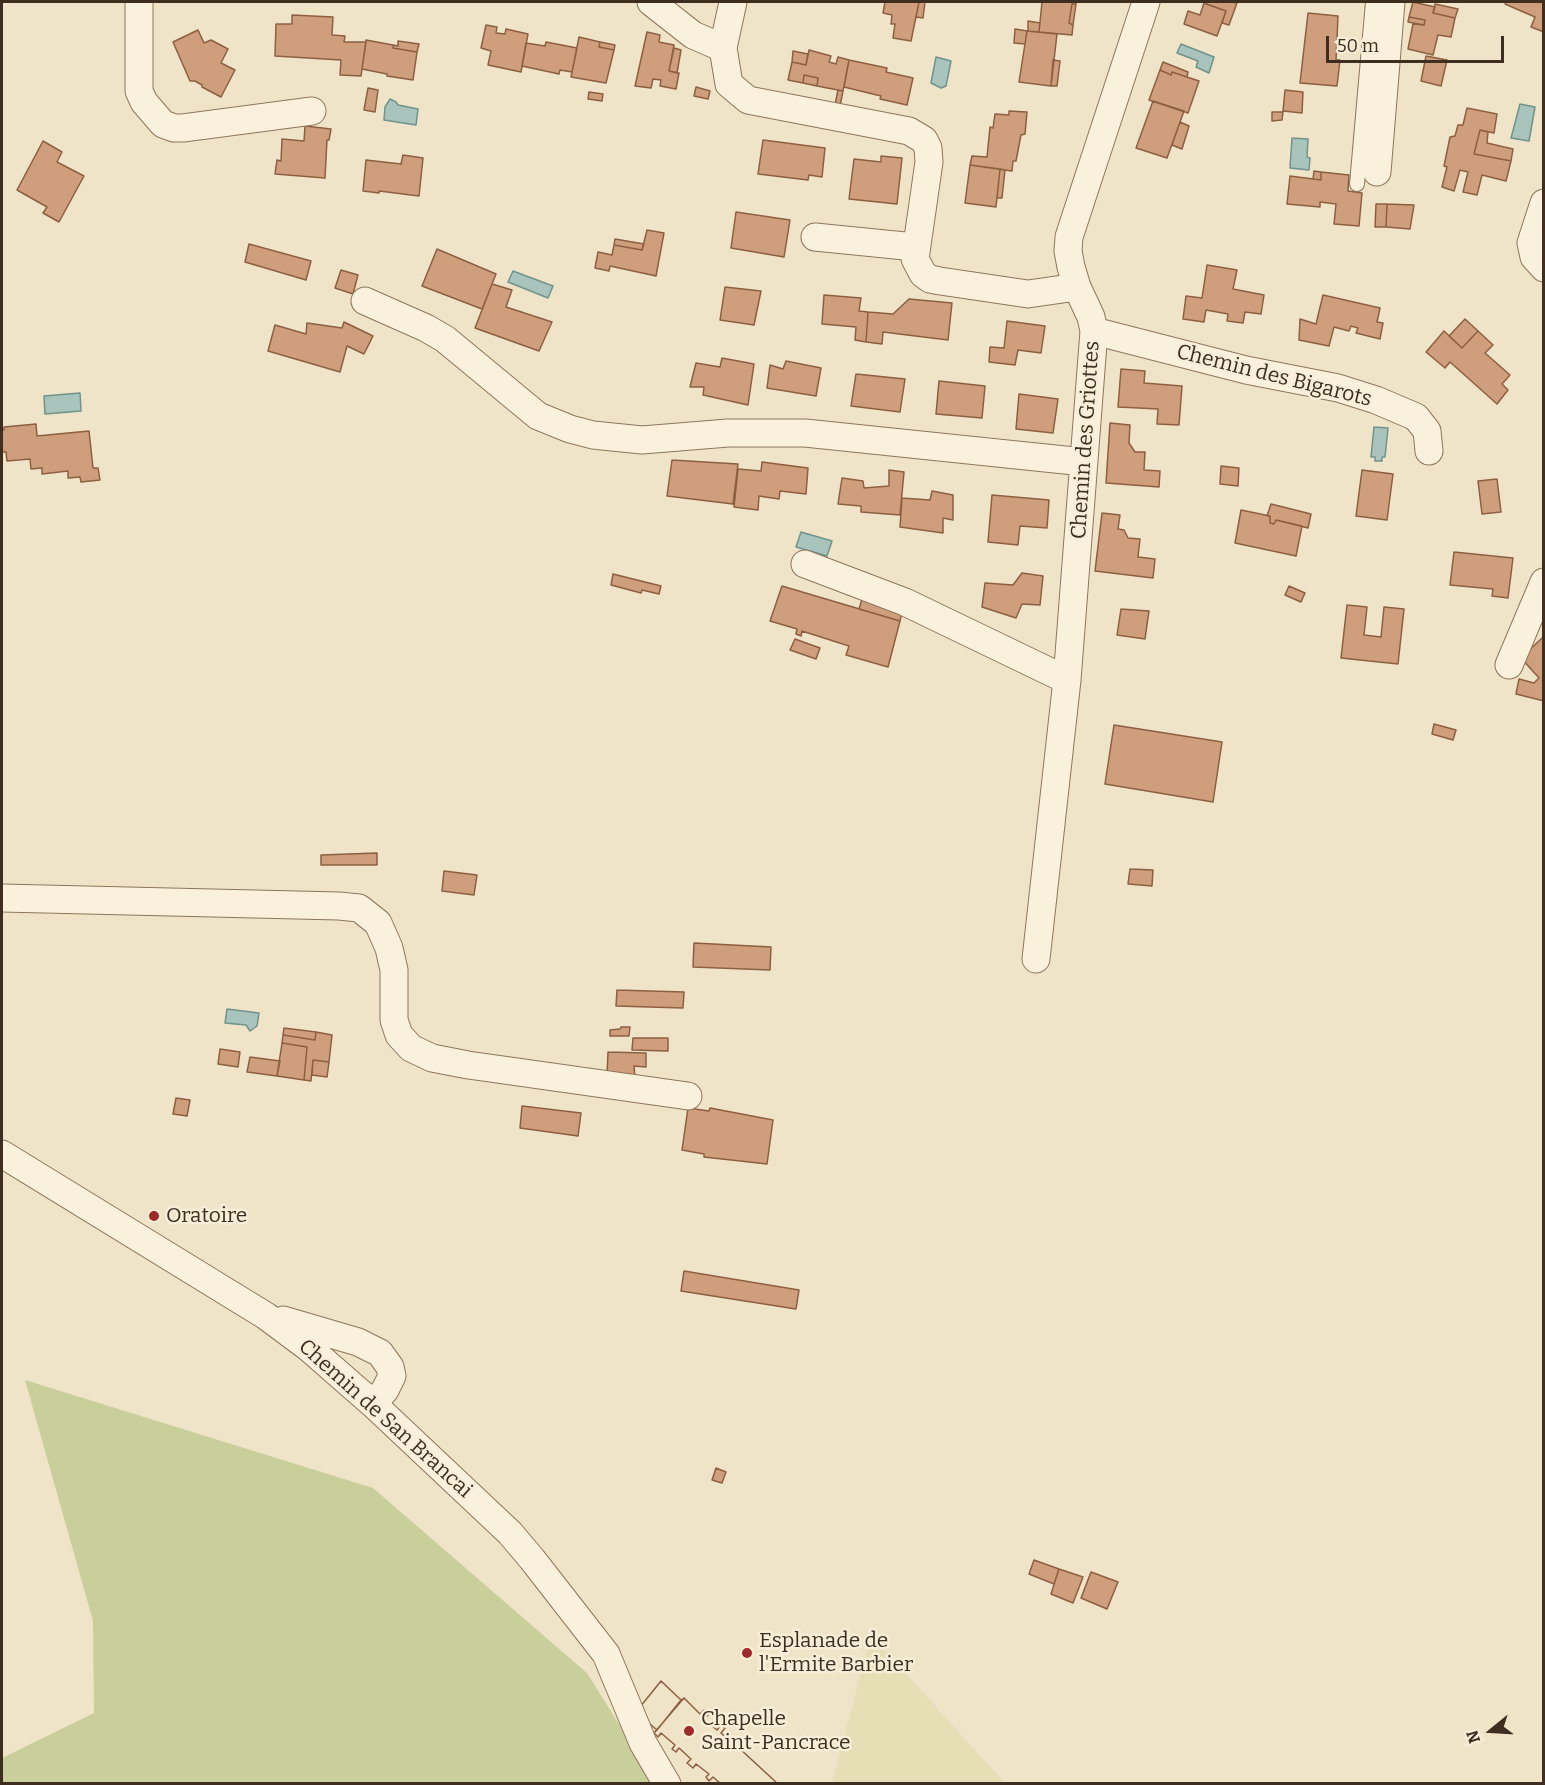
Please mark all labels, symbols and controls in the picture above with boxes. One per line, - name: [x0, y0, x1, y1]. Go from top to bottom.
- scale bar: [1329, 24, 1508, 62]
- text: 50 m: [1337, 35, 1379, 57]
- street label: Chemin des Griottes: [1066, 340, 1106, 540]
- street label: Chemin des Bigarots: [1174, 340, 1374, 412]
- place label: Oratoire: [166, 1203, 247, 1229]
- marker: Oratoire: [147, 1209, 161, 1223]
- street label: Chemin de San Brancai: [293, 1334, 477, 1504]
- place label: Esplanade de l'Ermite Barbier: [759, 1628, 913, 1678]
- marker: Esplanade de l'Ermite Barbier: [740, 1646, 754, 1660]
- north arrow: [1461, 1701, 1521, 1761]
- place label: Chapelle Saint-Pancrace: [701, 1706, 851, 1756]
- marker: Chapelle Saint-Pancrace: [682, 1724, 696, 1738]
- text: N: [1462, 1728, 1484, 1746]

